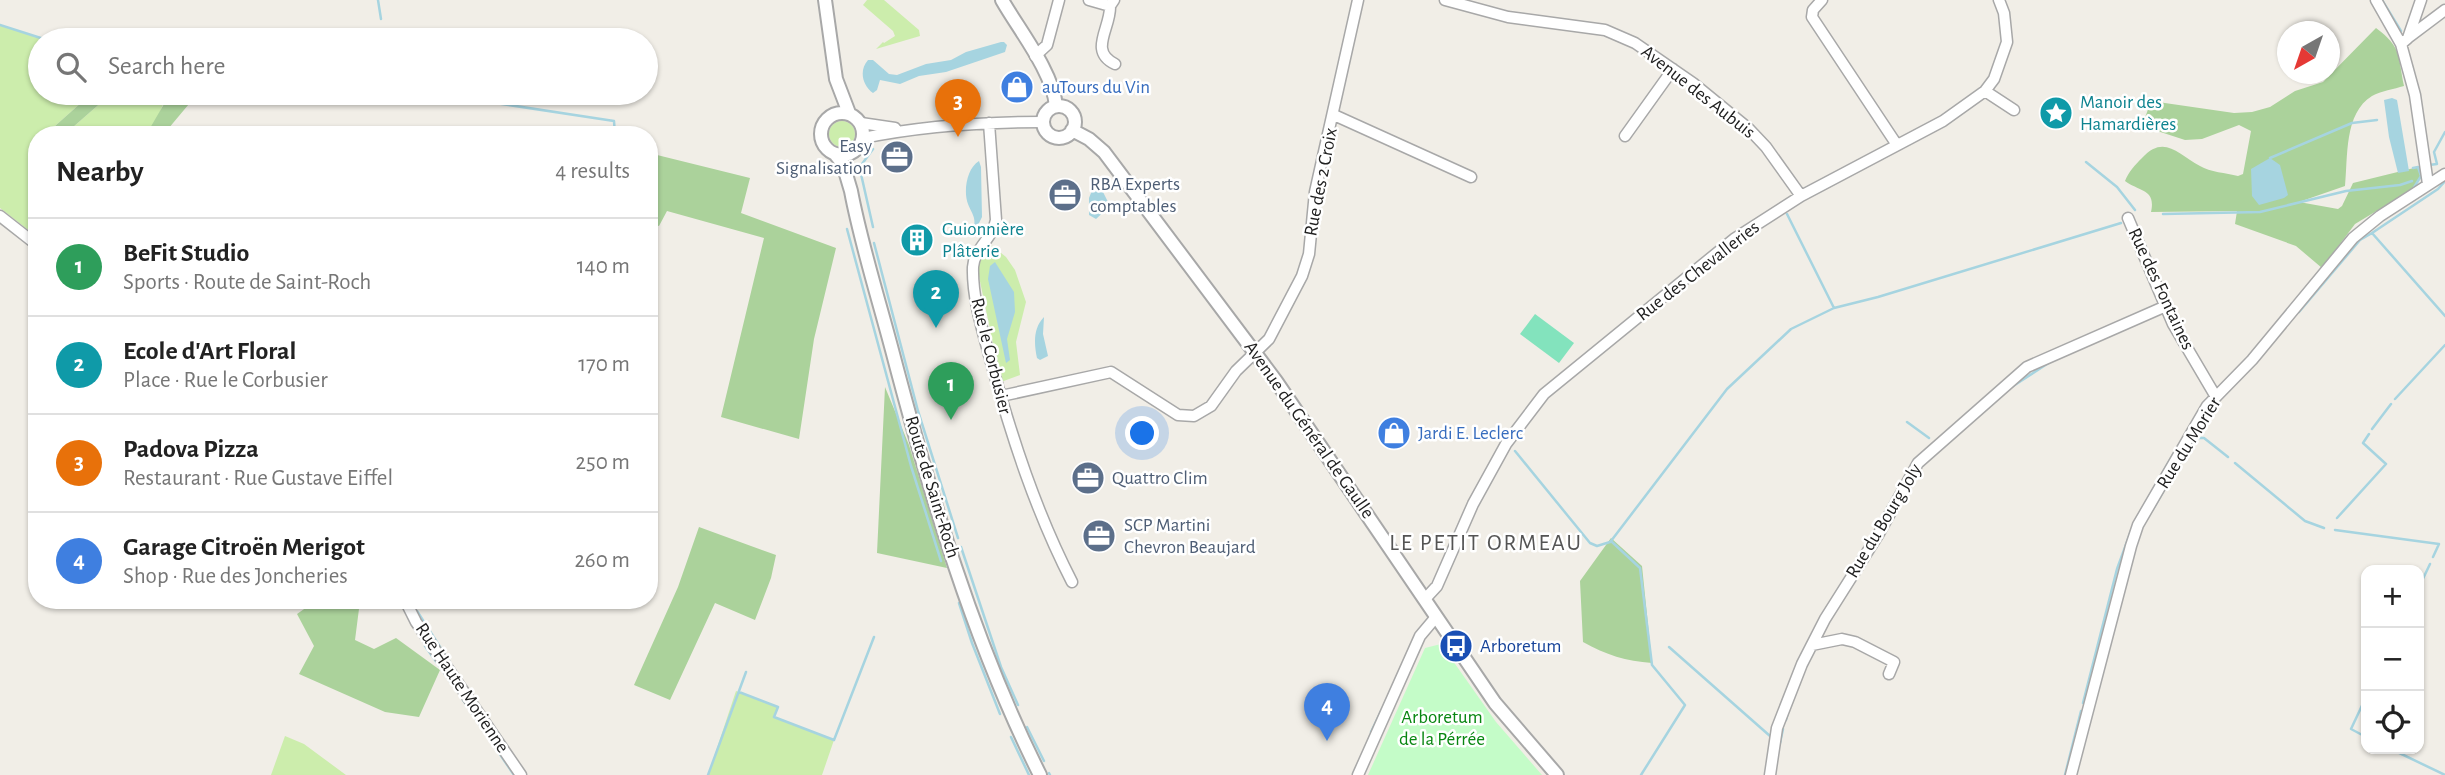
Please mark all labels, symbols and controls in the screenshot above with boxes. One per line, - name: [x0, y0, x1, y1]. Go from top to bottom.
- north arrow: [2277, 21, 2340, 84]
- search box: [28, 28, 658, 105]
- street label: Avenue des Aubuis: [1638, 42, 1758, 142]
- icon: search: [52, 48, 90, 86]
- text: Search here: [108, 53, 226, 79]
- shop icon: auTours du Vin: [998, 68, 1036, 106]
- place label: auTours du Vin: [1042, 78, 1150, 97]
- pin: 3: [935, 79, 981, 137]
- place label: Manoir des Hamardières: [2080, 93, 2176, 134]
- place icon: Manoir des Hamardières: [2037, 94, 2075, 132]
- street label: Rue des 2 Croix: [1301, 126, 1341, 238]
- place label: Easy Signalisation: [776, 137, 872, 178]
- office icon: Easy Signalisation: [878, 138, 916, 176]
- text: Nearby: [56, 157, 144, 187]
- text: 4 results: [555, 160, 630, 183]
- place label: RBA Experts comptables: [1090, 175, 1180, 216]
- office icon: RBA Experts comptables: [1046, 176, 1084, 214]
- street label: Rue des Chevalleries: [1633, 217, 1763, 325]
- place label: Guionnière Plâterie: [942, 220, 1024, 261]
- building icon: Guionnière Plâterie: [898, 221, 936, 259]
- street label: Rue des Fontaines: [2124, 225, 2198, 353]
- text: BeFit Studio: [123, 240, 249, 266]
- text: 1: [75, 255, 83, 278]
- text: 140 m: [577, 255, 630, 278]
- pin: 2: [913, 270, 959, 328]
- text: Sports · Route de Saint-Roch: [123, 271, 371, 294]
- street label: Rue le Corbusier: [967, 296, 1015, 416]
- text: Ecole d'Art Floral: [123, 338, 296, 364]
- street label: Avenue du Général de Gaulle: [1241, 338, 1377, 522]
- text: 2: [74, 353, 84, 376]
- text: 170 m: [578, 353, 630, 376]
- pin: 1: [928, 362, 974, 420]
- text: Place · Rue le Corbusier: [123, 369, 328, 392]
- street label: Rue du Morier: [2153, 394, 2225, 492]
- street label: Route de Saint-Roch: [901, 414, 963, 560]
- shop icon: Jardi E. Leclerc: [1375, 414, 1413, 452]
- your location: [1125, 416, 1159, 450]
- place label: Jardi E. Leclerc: [1418, 424, 1523, 443]
- text: Padova Pizza: [123, 436, 259, 462]
- text: 3: [74, 451, 84, 474]
- text: 250 m: [576, 451, 630, 474]
- office icon: Quattro Clim: [1069, 459, 1107, 497]
- street label: Rue du Bourg Joly: [1843, 461, 1925, 581]
- text: Restaurant · Rue Gustave Eiffel: [123, 467, 393, 490]
- place label: Quattro Clim: [1112, 469, 1208, 488]
- place label: SCP Martini Chevron Beaujard: [1124, 516, 1256, 557]
- office icon: SCP Martini Chevron Beaujard: [1080, 517, 1118, 555]
- district label: LE PETIT ORMEAU: [1389, 532, 1583, 555]
- text: Garage Citroën Merigot: [123, 534, 365, 560]
- text: 4: [73, 549, 85, 572]
- text: 260 m: [574, 549, 630, 572]
- text: Shop · Rue des Joncheries: [123, 565, 348, 588]
- map controls: [2361, 565, 2424, 754]
- button: +: [2361, 565, 2424, 628]
- street label: Rue Haute Morienne: [412, 620, 512, 756]
- bus stop icon: Arboretum: [1437, 627, 1475, 665]
- button: −: [2361, 628, 2424, 691]
- place label: Arboretum: [1480, 637, 1562, 656]
- pin: 4: [1304, 683, 1350, 741]
- button: locate: [2361, 691, 2424, 754]
- park label: Arboretum de la Pérrée: [1399, 708, 1485, 749]

